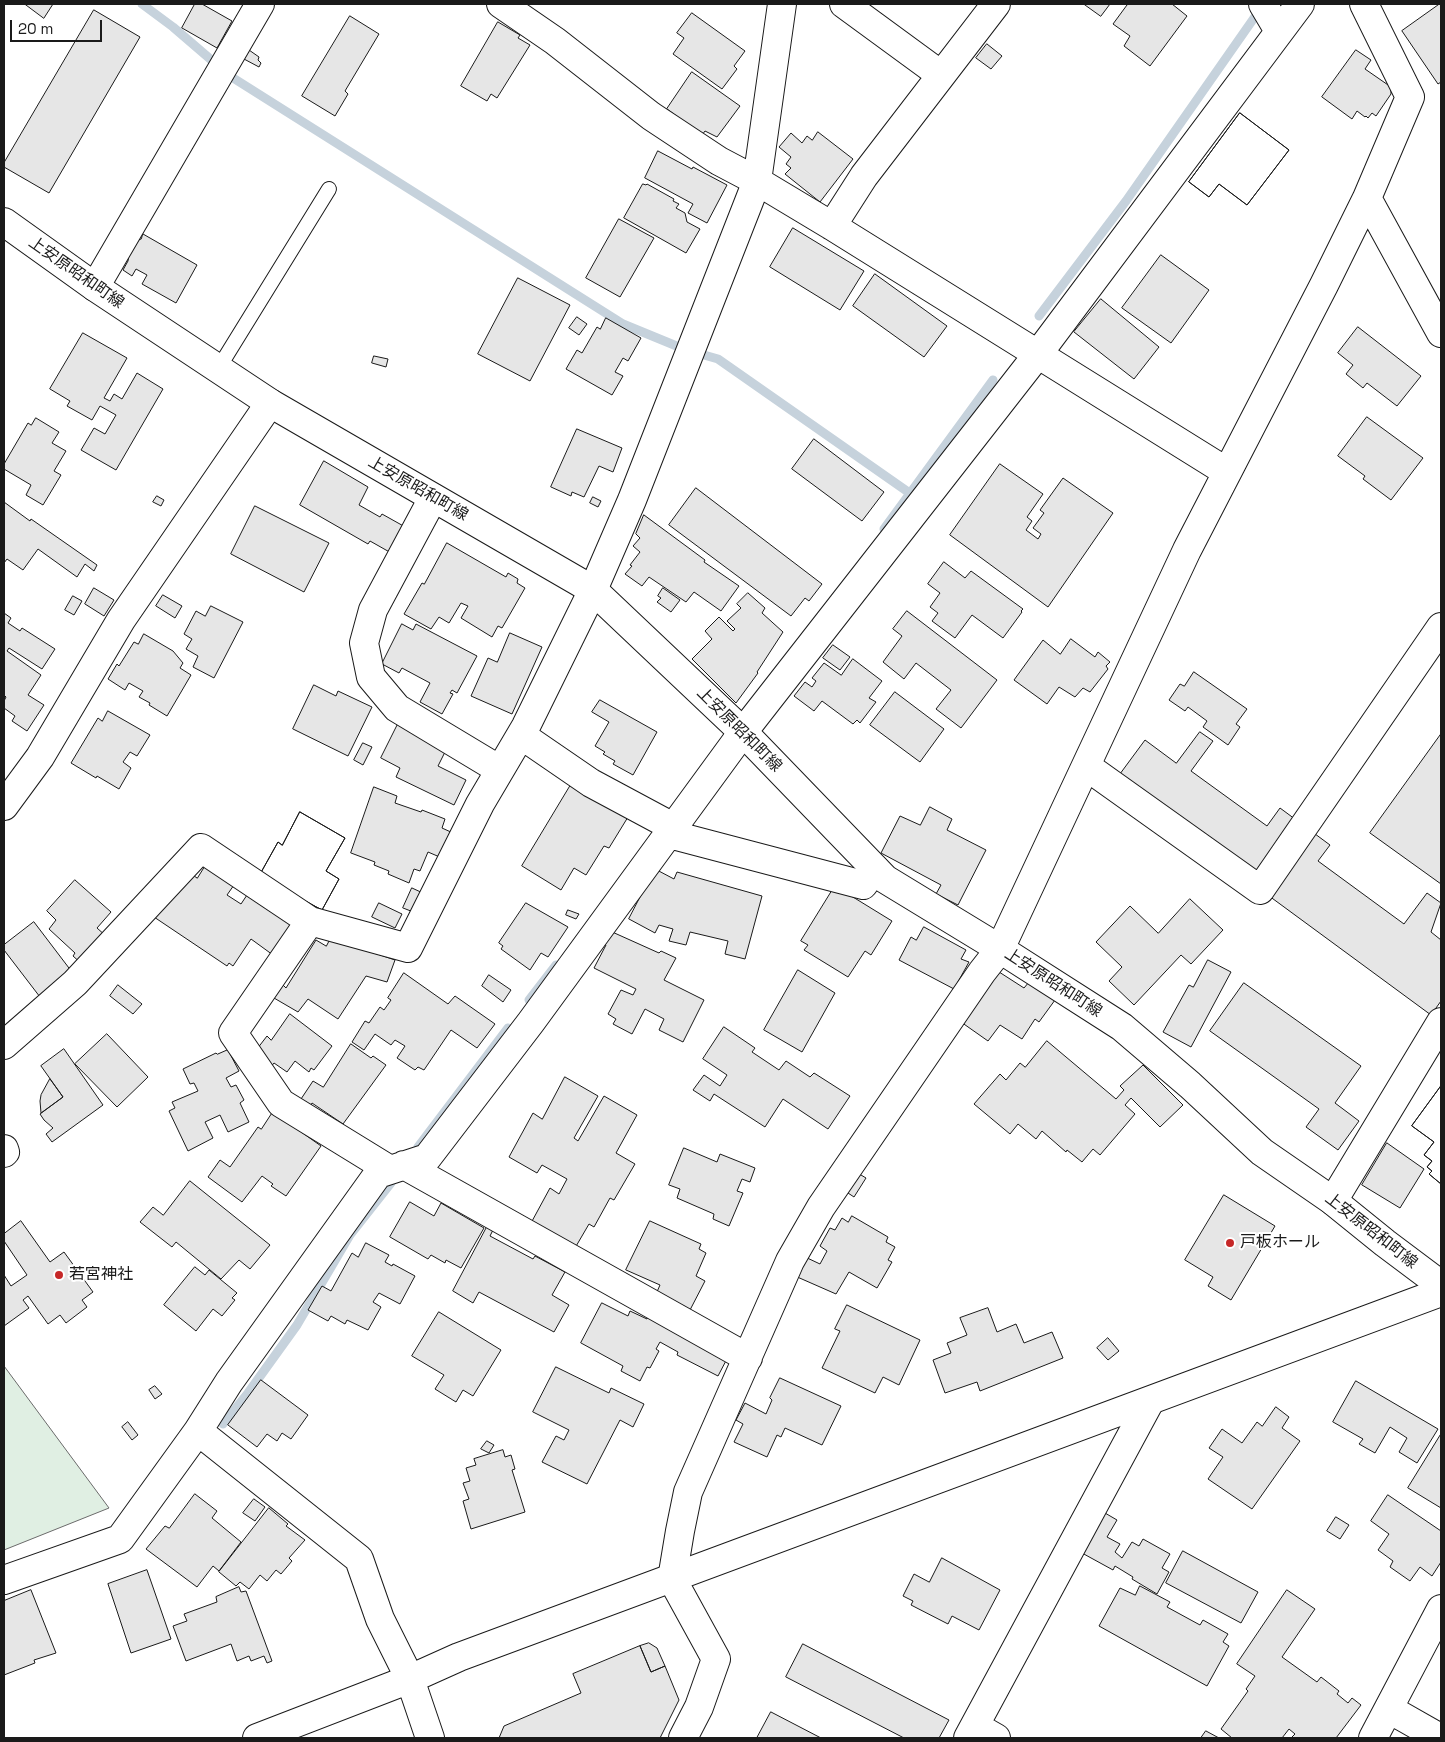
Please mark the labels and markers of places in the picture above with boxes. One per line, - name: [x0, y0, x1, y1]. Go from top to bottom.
- place label: 戸板ホール: [1240, 1233, 1320, 1253]
- marker: 戸板ホール: [1224, 1237, 1236, 1249]
- place label: 若宮神社: [69, 1265, 133, 1285]
- marker: 若宮神社: [53, 1269, 65, 1281]

